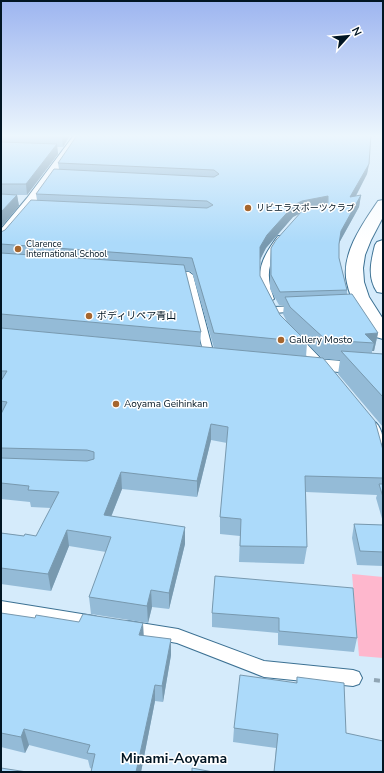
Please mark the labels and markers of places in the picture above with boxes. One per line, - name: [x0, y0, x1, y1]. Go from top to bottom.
- place label: リビエラスポーツクラブ: [256, 202, 355, 214]
- marker: リビエラスポーツクラブ: [243, 203, 253, 213]
- place label: Clarence International School: [26, 238, 107, 260]
- marker: Clarence International School: [13, 244, 23, 254]
- place label: ボディリペア青山: [97, 309, 176, 323]
- marker: ボディリペア青山: [84, 311, 94, 321]
- place label: Gallery Mosto: [289, 333, 353, 347]
- marker: Gallery Mosto: [276, 335, 286, 345]
- place label: Aoyama Geihinkan: [124, 397, 208, 411]
- marker: Aoyama Geihinkan: [111, 399, 121, 409]

